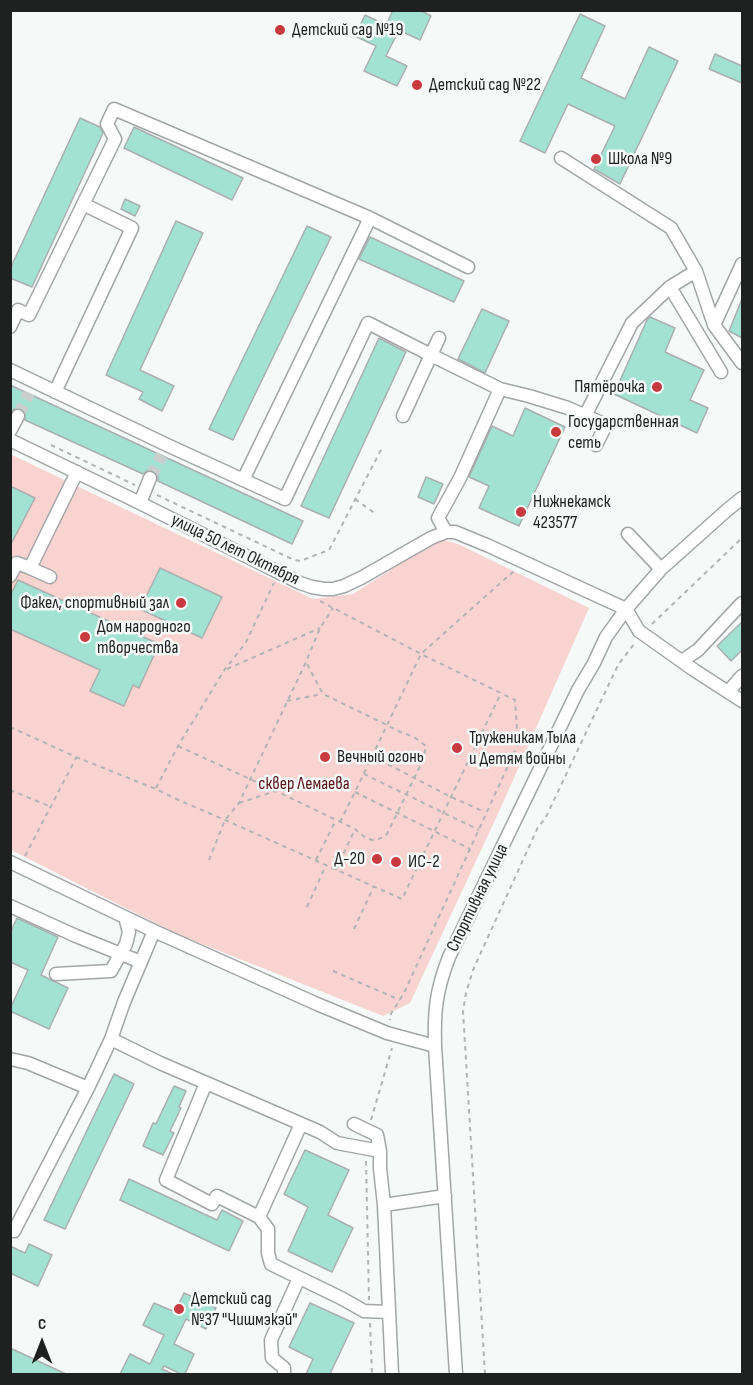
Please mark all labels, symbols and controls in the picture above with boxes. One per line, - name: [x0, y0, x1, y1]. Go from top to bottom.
- place label: Детский сад №19: [292, 19, 403, 41]
- marker: Детский сад №19: [273, 23, 287, 37]
- place label: Детский сад №22: [429, 74, 541, 96]
- marker: Детский сад №22: [410, 78, 424, 92]
- place label: Школа №9: [608, 148, 672, 170]
- marker: Школа №9: [589, 152, 603, 166]
- place label: Пятёрочка: [574, 376, 645, 398]
- marker: Пятёрочка: [650, 380, 664, 394]
- place label: Государственная сеть: [568, 411, 679, 454]
- marker: Государственная сеть: [549, 425, 563, 439]
- place label: Нижнекамск 423577: [533, 491, 611, 534]
- marker: Нижнекамск 423577: [514, 505, 528, 519]
- street label: улица 50 лет Октября: [167, 510, 303, 590]
- place label: Факел, спортивный зал: [20, 592, 169, 614]
- marker: Факел, спортивный зал: [174, 596, 188, 610]
- place label: Дом народного творчества: [97, 616, 191, 658]
- marker: Дом народного творчества: [78, 630, 92, 644]
- place label: Труженикам Тыла и Детям войны: [469, 727, 576, 770]
- marker: Труженикам Тыла и Детям войны: [450, 741, 464, 755]
- place label: Вечный огонь: [337, 746, 424, 768]
- marker: Вечный огонь: [318, 750, 332, 764]
- park label: сквер Лемаева: [258, 773, 350, 795]
- street label: Спортивная улица: [443, 841, 513, 955]
- place label: Д-20: [334, 848, 365, 870]
- place label: ИС-2: [408, 851, 440, 873]
- marker: Д-20: [370, 852, 384, 866]
- marker: ИС-2: [389, 855, 403, 869]
- place label: Детский сад №37 "Чишмэкэй": [191, 1288, 298, 1330]
- marker: Детский сад №37 "Чишмэкэй": [172, 1302, 186, 1316]
- north arrow: [12, 1313, 72, 1373]
- text: С: [38, 1315, 46, 1334]

